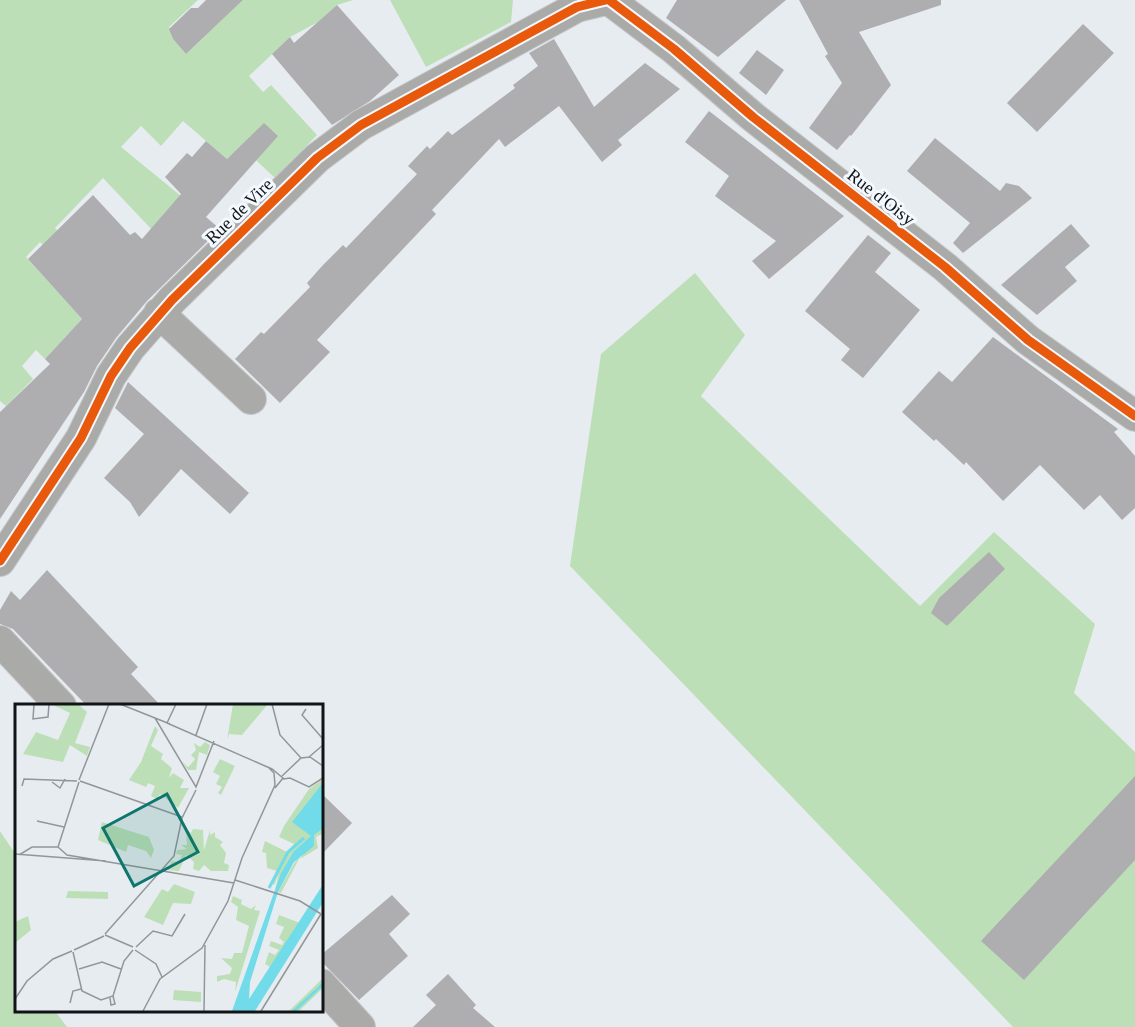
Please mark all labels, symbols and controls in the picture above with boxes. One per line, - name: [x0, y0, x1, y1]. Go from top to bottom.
- street label: Rue d'Oisy: [843, 165, 919, 229]
- street label: Rue de Vire: [201, 174, 277, 248]
- inset map: [15, 704, 322, 1012]

